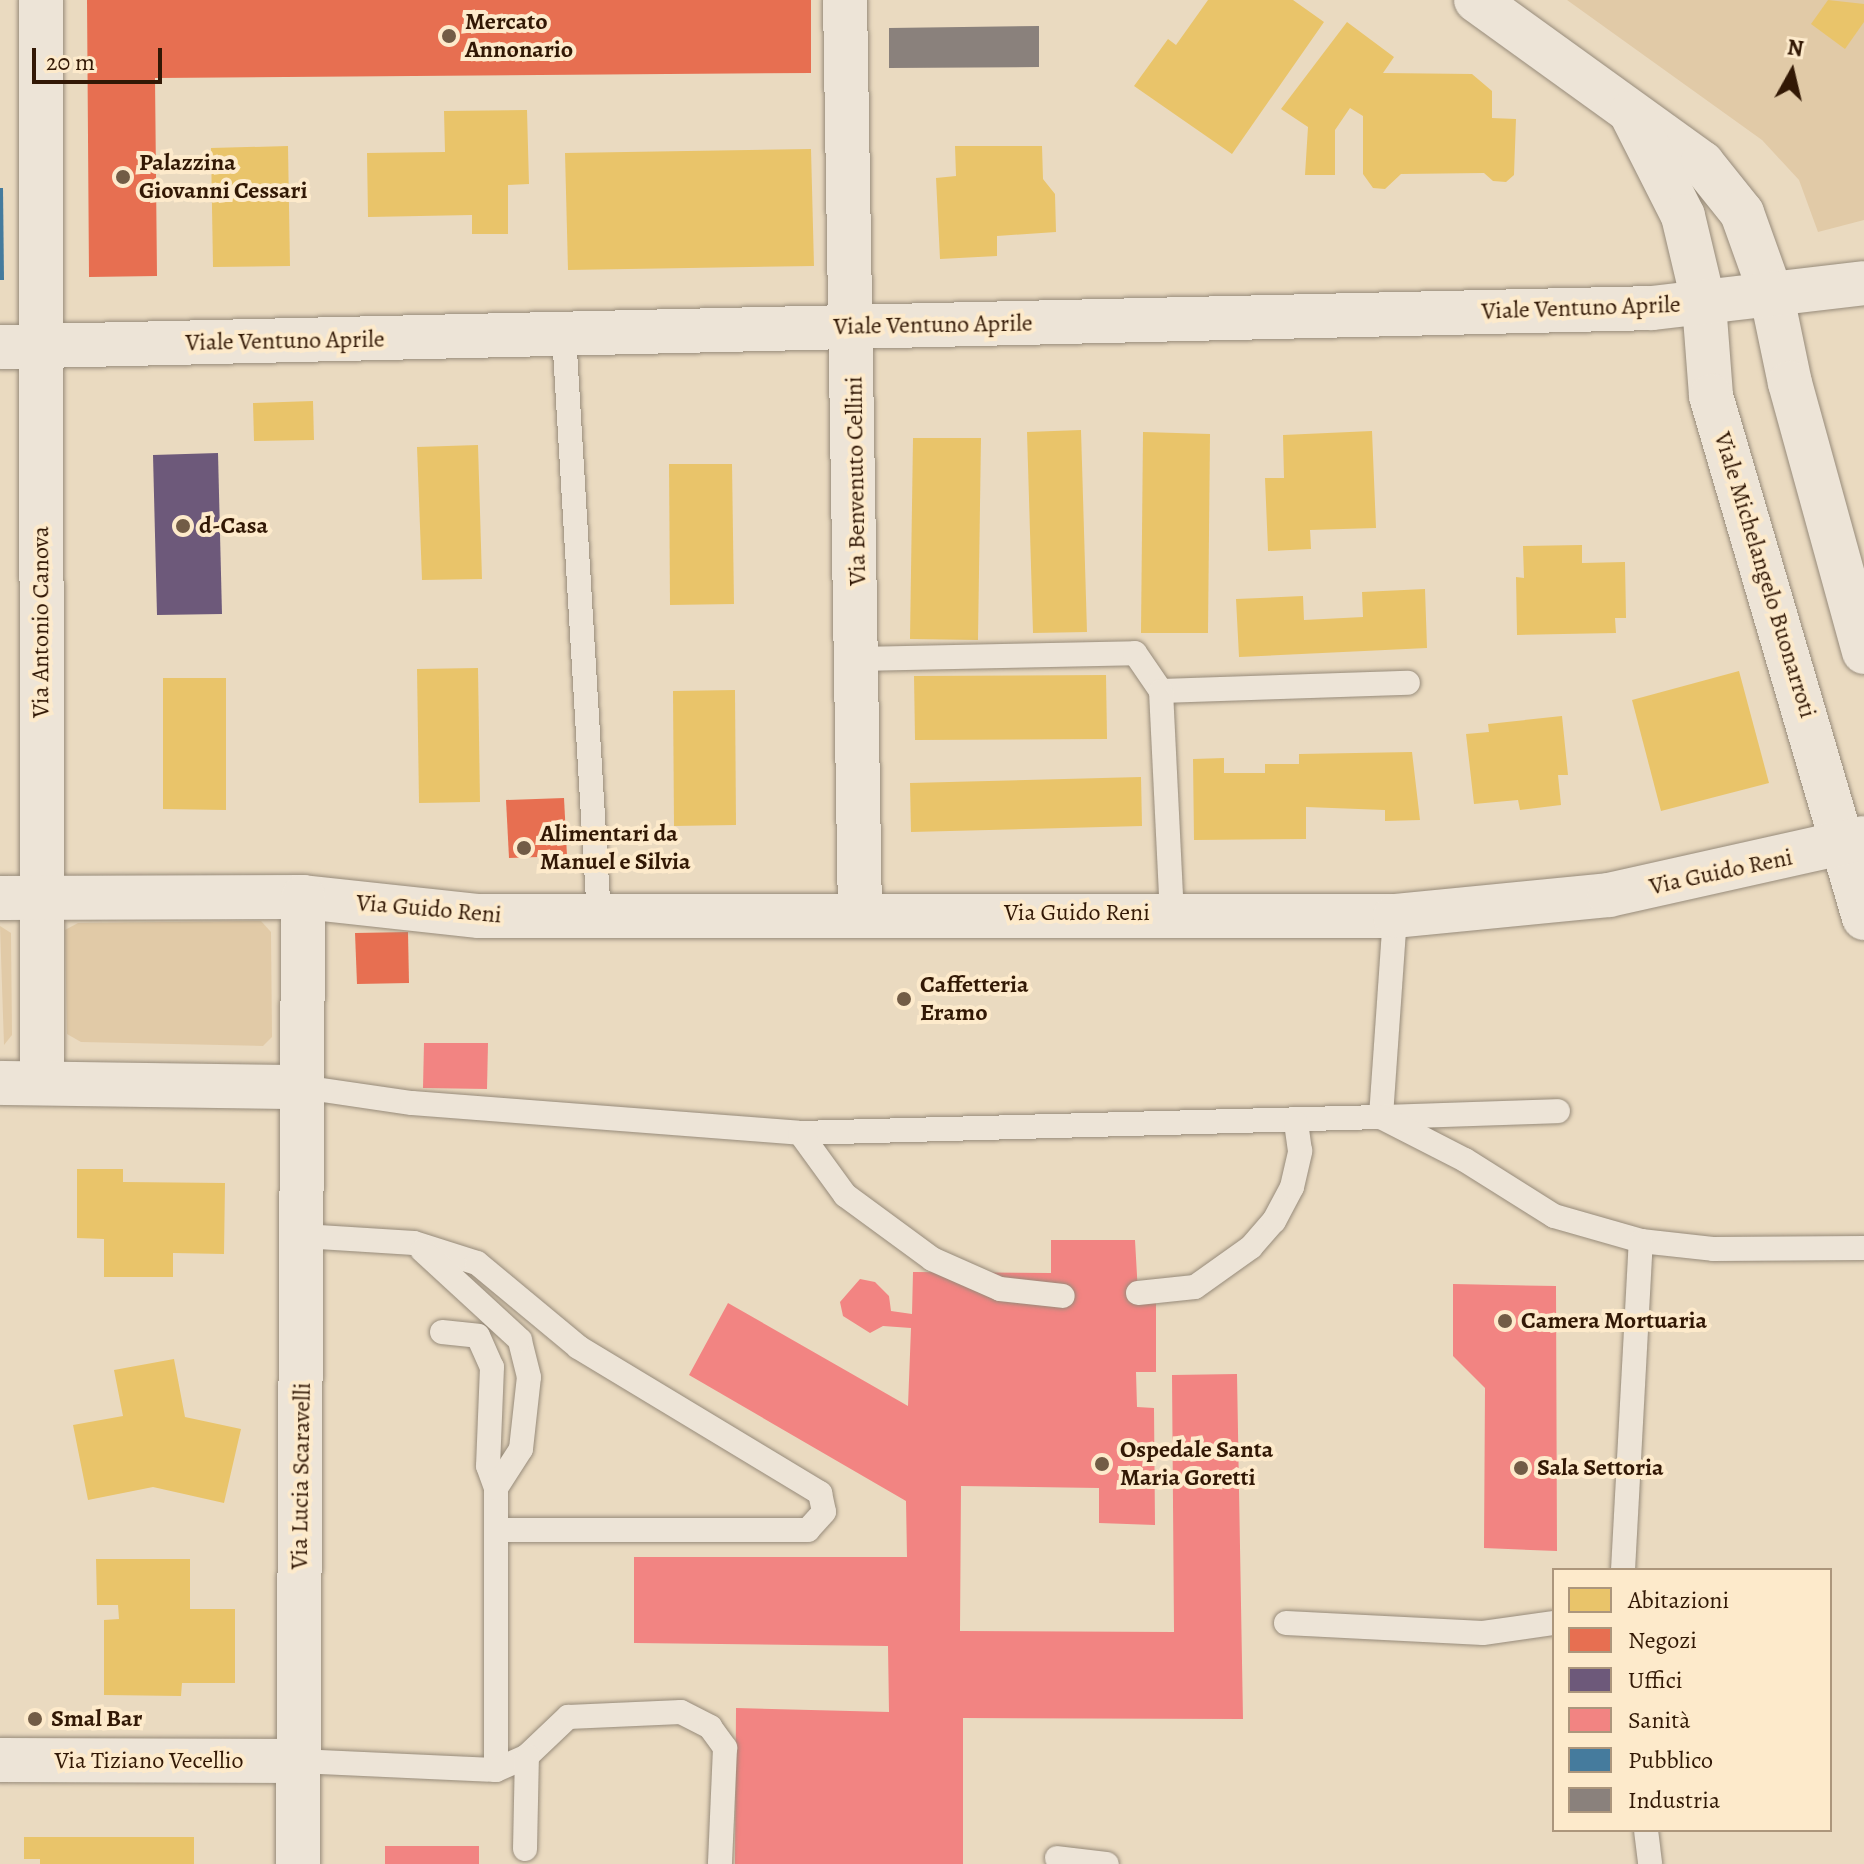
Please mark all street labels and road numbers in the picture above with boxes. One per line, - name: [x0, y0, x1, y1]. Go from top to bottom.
- street label: Viale Ventuno Aprile: [1481, 290, 1681, 326]
- street label: Viale Ventuno Aprile: [833, 309, 1033, 341]
- street label: Viale Ventuno Aprile: [185, 325, 385, 357]
- street label: Via Benvenuto Cellini: [840, 376, 872, 586]
- street label: Viale Michelangelo Buonarroti: [1708, 429, 1822, 721]
- street label: Via Antonio Canova: [27, 526, 55, 718]
- street label: Via Guido Reni: [1647, 843, 1795, 901]
- street label: Via Guido Reni: [355, 888, 503, 930]
- street label: Via Guido Reni: [1004, 899, 1150, 927]
- street label: Via Lucia Scaravelli: [285, 1382, 317, 1570]
- street label: Via Tiziano Vecellio: [55, 1747, 243, 1775]

